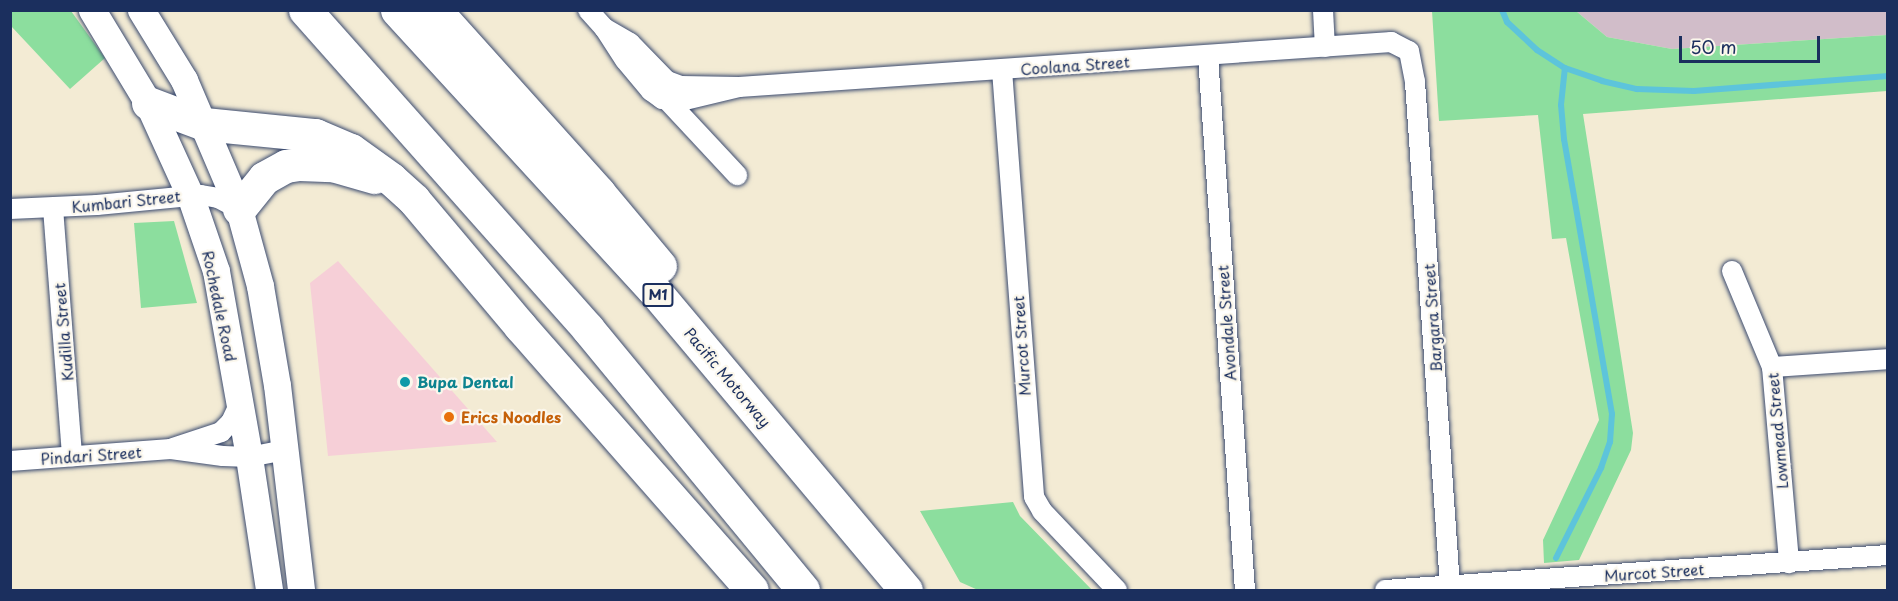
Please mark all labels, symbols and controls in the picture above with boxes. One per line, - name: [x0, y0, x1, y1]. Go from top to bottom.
- scale bar: [1682, 24, 1823, 62]
- text: 50 m: [1690, 33, 1737, 60]
- street label: Coolana Street: [1020, 52, 1130, 78]
- street label: Kumbari Street: [70, 186, 182, 216]
- street label: Rochedale Road: [199, 248, 241, 364]
- street label: Bargara Street: [1419, 262, 1445, 374]
- street label: Avondale Street: [1213, 264, 1239, 382]
- street label: Kudilla Street: [50, 282, 76, 382]
- road number: M1: [642, 284, 674, 306]
- street label: Murcot Street: [1008, 295, 1034, 397]
- street label: Pacific Motorway: [681, 323, 775, 431]
- street label: Lowmead Street: [1763, 372, 1791, 490]
- place label: Bupa Dental: [417, 373, 513, 391]
- marker: Bupa Dental: [398, 375, 412, 389]
- place label: Erics Noodles: [461, 408, 561, 426]
- marker: Erics Noodles: [442, 410, 456, 424]
- street label: Pindari Street: [40, 442, 142, 468]
- street label: Murcot Street: [1603, 559, 1705, 585]

